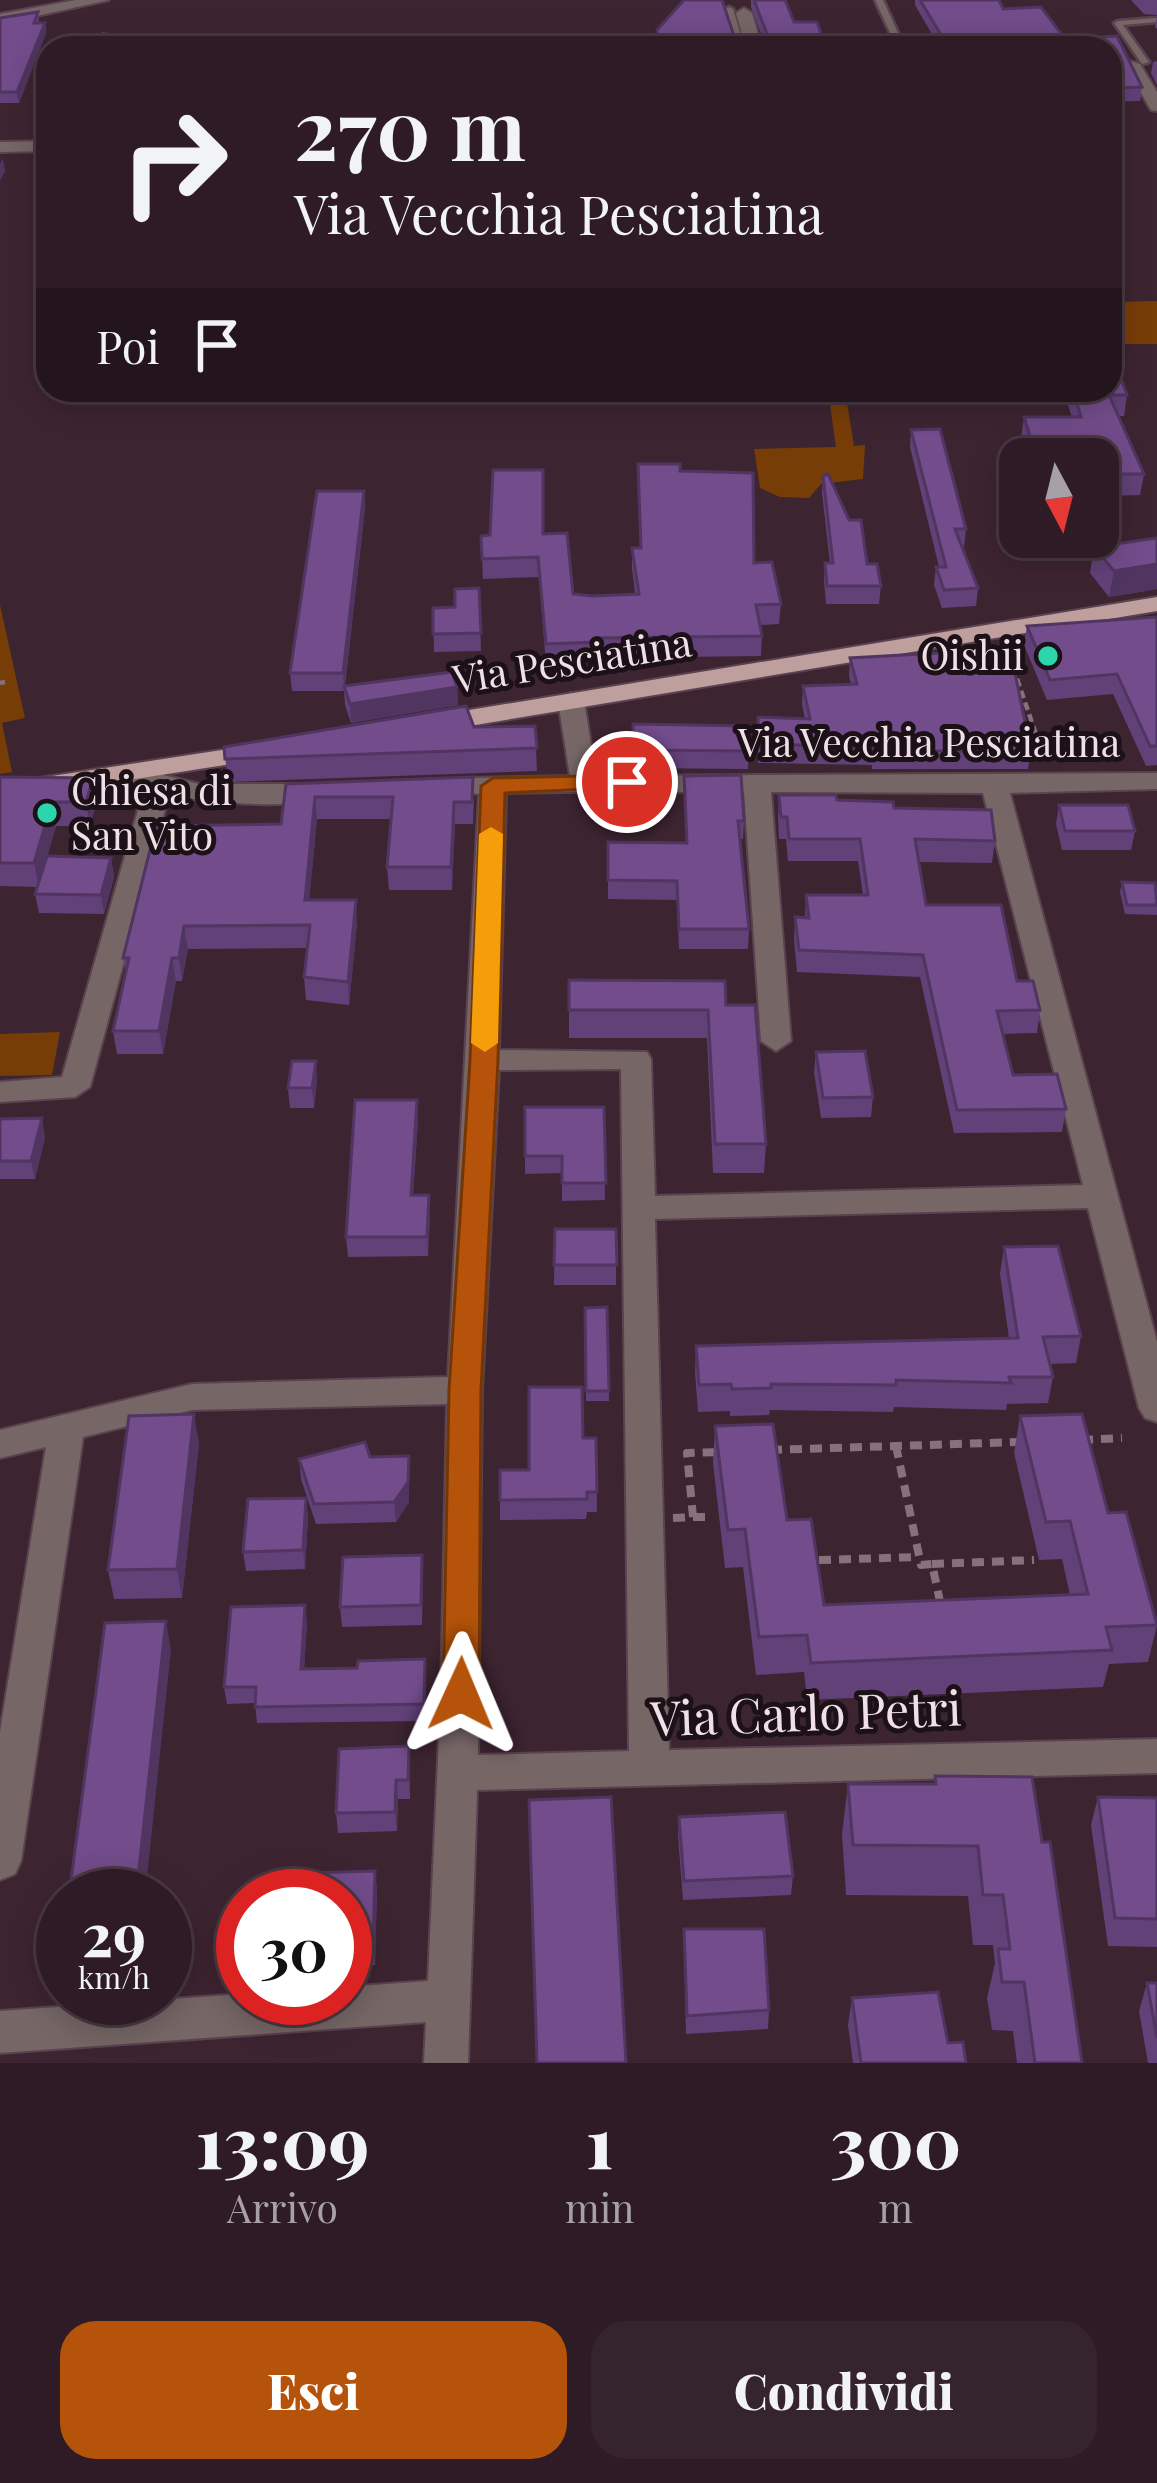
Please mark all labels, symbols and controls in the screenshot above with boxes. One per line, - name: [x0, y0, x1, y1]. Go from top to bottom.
- text: 270 m: [294, 70, 526, 182]
- icon: right: [96, 84, 252, 240]
- text: Via Vecchia Pesciatina: [294, 177, 824, 249]
- icon: arrive: [184, 312, 250, 378]
- text: Poi: [96, 315, 160, 375]
- north arrow: [999, 438, 1119, 558]
- map controls: [999, 438, 1119, 558]
- street label: Via Pesciatina: [448, 614, 695, 704]
- place label: Oishii: [920, 628, 1024, 680]
- marker: Oishii: [1035, 643, 1061, 669]
- street label: Via Vecchia Pesciatina: [737, 715, 1121, 767]
- pin: [576, 731, 678, 833]
- icon: arrive: [594, 749, 660, 815]
- place label: Chiesa di San Vito: [71, 763, 232, 860]
- marker: Chiesa di San Vito: [34, 800, 60, 826]
- position arrow: [398, 1631, 524, 1757]
- street label: Via Carlo Petri: [648, 1674, 963, 1748]
- speed limit sign: 30: [216, 1869, 372, 2025]
- text: 29: [82, 1892, 146, 1972]
- text: km/h: [78, 1957, 150, 1997]
- text: 13:09: [196, 2091, 369, 2187]
- text: 1: [586, 2091, 614, 2187]
- text: 300: [830, 2091, 961, 2187]
- text: Arrivo: [227, 2181, 338, 2233]
- text: min: [565, 2181, 634, 2233]
- text: m: [878, 2181, 913, 2233]
- button: Esci: [60, 2321, 567, 2459]
- button: Condividi: [591, 2321, 1097, 2459]

